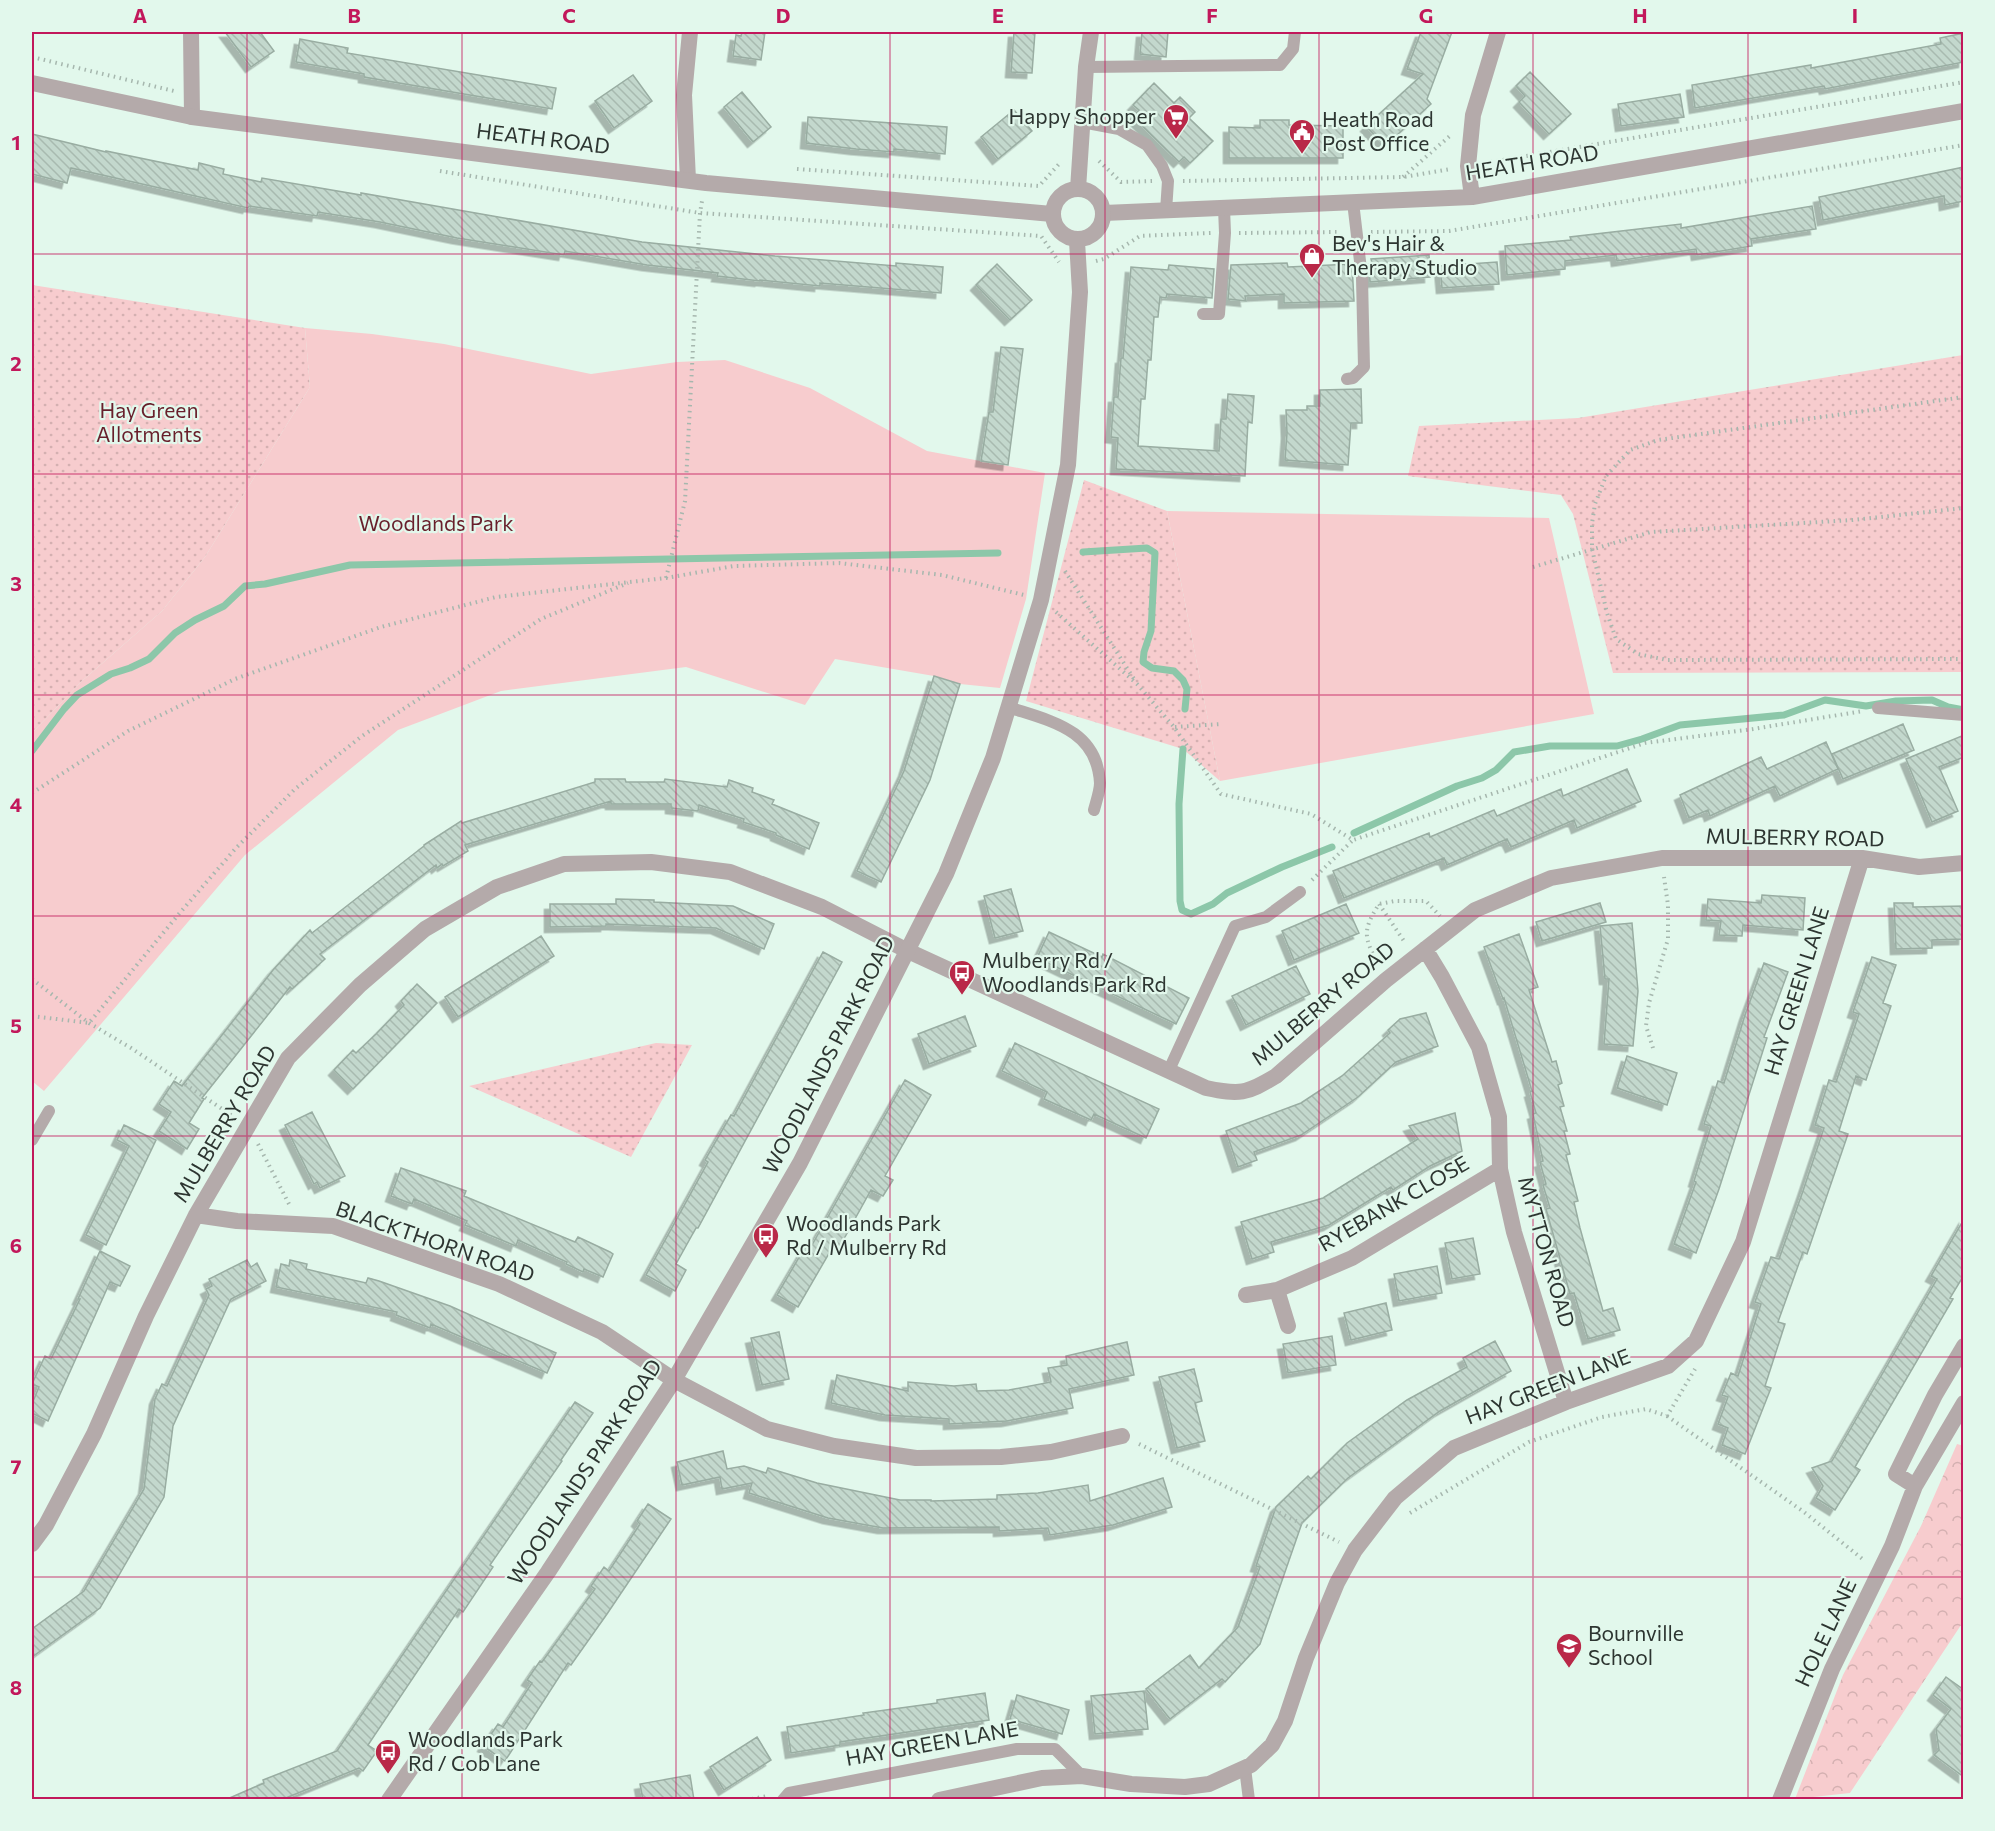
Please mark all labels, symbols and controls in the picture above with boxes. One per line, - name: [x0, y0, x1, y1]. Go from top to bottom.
- text: A: [133, 3, 147, 27]
- text: B: [347, 3, 361, 27]
- text: C: [562, 3, 576, 27]
- text: D: [776, 3, 790, 27]
- text: E: [992, 3, 1004, 27]
- text: F: [1206, 3, 1218, 27]
- text: G: [1419, 3, 1433, 27]
- text: H: [1633, 3, 1648, 27]
- text: I: [1852, 3, 1858, 27]
- supermarket icon: Happy Shopper: [1161, 102, 1191, 140]
- place label: Happy Shopper: [1009, 103, 1156, 128]
- place label: Heath Road Post Office: [1322, 106, 1434, 155]
- street label: HEATH ROAD: [475, 117, 611, 158]
- public building icon: Heath Road Post Office: [1287, 117, 1317, 155]
- text: 1: [11, 130, 21, 154]
- street label: HEATH ROAD: [1463, 139, 1600, 184]
- place label: Bev's Hair & Therapy Studio: [1332, 230, 1477, 279]
- shop icon: Bev's Hair & Therapy Studio: [1297, 241, 1327, 279]
- text: 2: [10, 351, 22, 375]
- park label: Hay Green Allotments: [96, 397, 202, 446]
- park label: Woodlands Park: [358, 510, 514, 535]
- text: 3: [10, 571, 22, 595]
- text: 4: [10, 792, 22, 816]
- street label: MULBERRY ROAD: [1705, 822, 1885, 851]
- street label: HAY GREEN LANE: [1758, 903, 1833, 1078]
- street label: WOODLANDS PARK ROAD: [757, 931, 899, 1178]
- street label: MULBERRY ROAD: [1246, 936, 1399, 1070]
- place label: Mulberry Rd / Woodlands Park Rd: [982, 947, 1167, 996]
- bus stop icon: Mulberry Rd / Woodlands Park Rd: [947, 958, 977, 996]
- text: 5: [10, 1013, 22, 1037]
- street label: MULBERRY ROAD: [167, 1040, 280, 1206]
- street label: RYEBANK CLOSE: [1314, 1149, 1473, 1256]
- street label: MYTTON ROAD: [1514, 1173, 1581, 1330]
- street label: BLACKTHORN ROAD: [333, 1195, 538, 1286]
- place label: Woodlands Park Rd / Mulberry Rd: [786, 1210, 947, 1259]
- bus stop icon: Woodlands Park Rd / Mulberry Rd: [751, 1221, 781, 1259]
- text: 6: [10, 1233, 22, 1257]
- street label: HAY GREEN LANE: [1461, 1343, 1634, 1429]
- street label: WOODLANDS PARK ROAD: [501, 1354, 666, 1589]
- text: 7: [11, 1454, 22, 1478]
- street label: HOLE LANE: [1789, 1574, 1861, 1690]
- place label: Bournville School: [1588, 1620, 1684, 1669]
- school or university icon: Bournville School: [1554, 1631, 1584, 1669]
- text: 8: [10, 1675, 22, 1699]
- street label: HAY GREEN LANE: [843, 1715, 1020, 1770]
- place label: Woodlands Park Rd / Cob Lane: [408, 1726, 563, 1775]
- bus stop icon: Woodlands Park Rd / Cob Lane: [373, 1737, 403, 1775]

